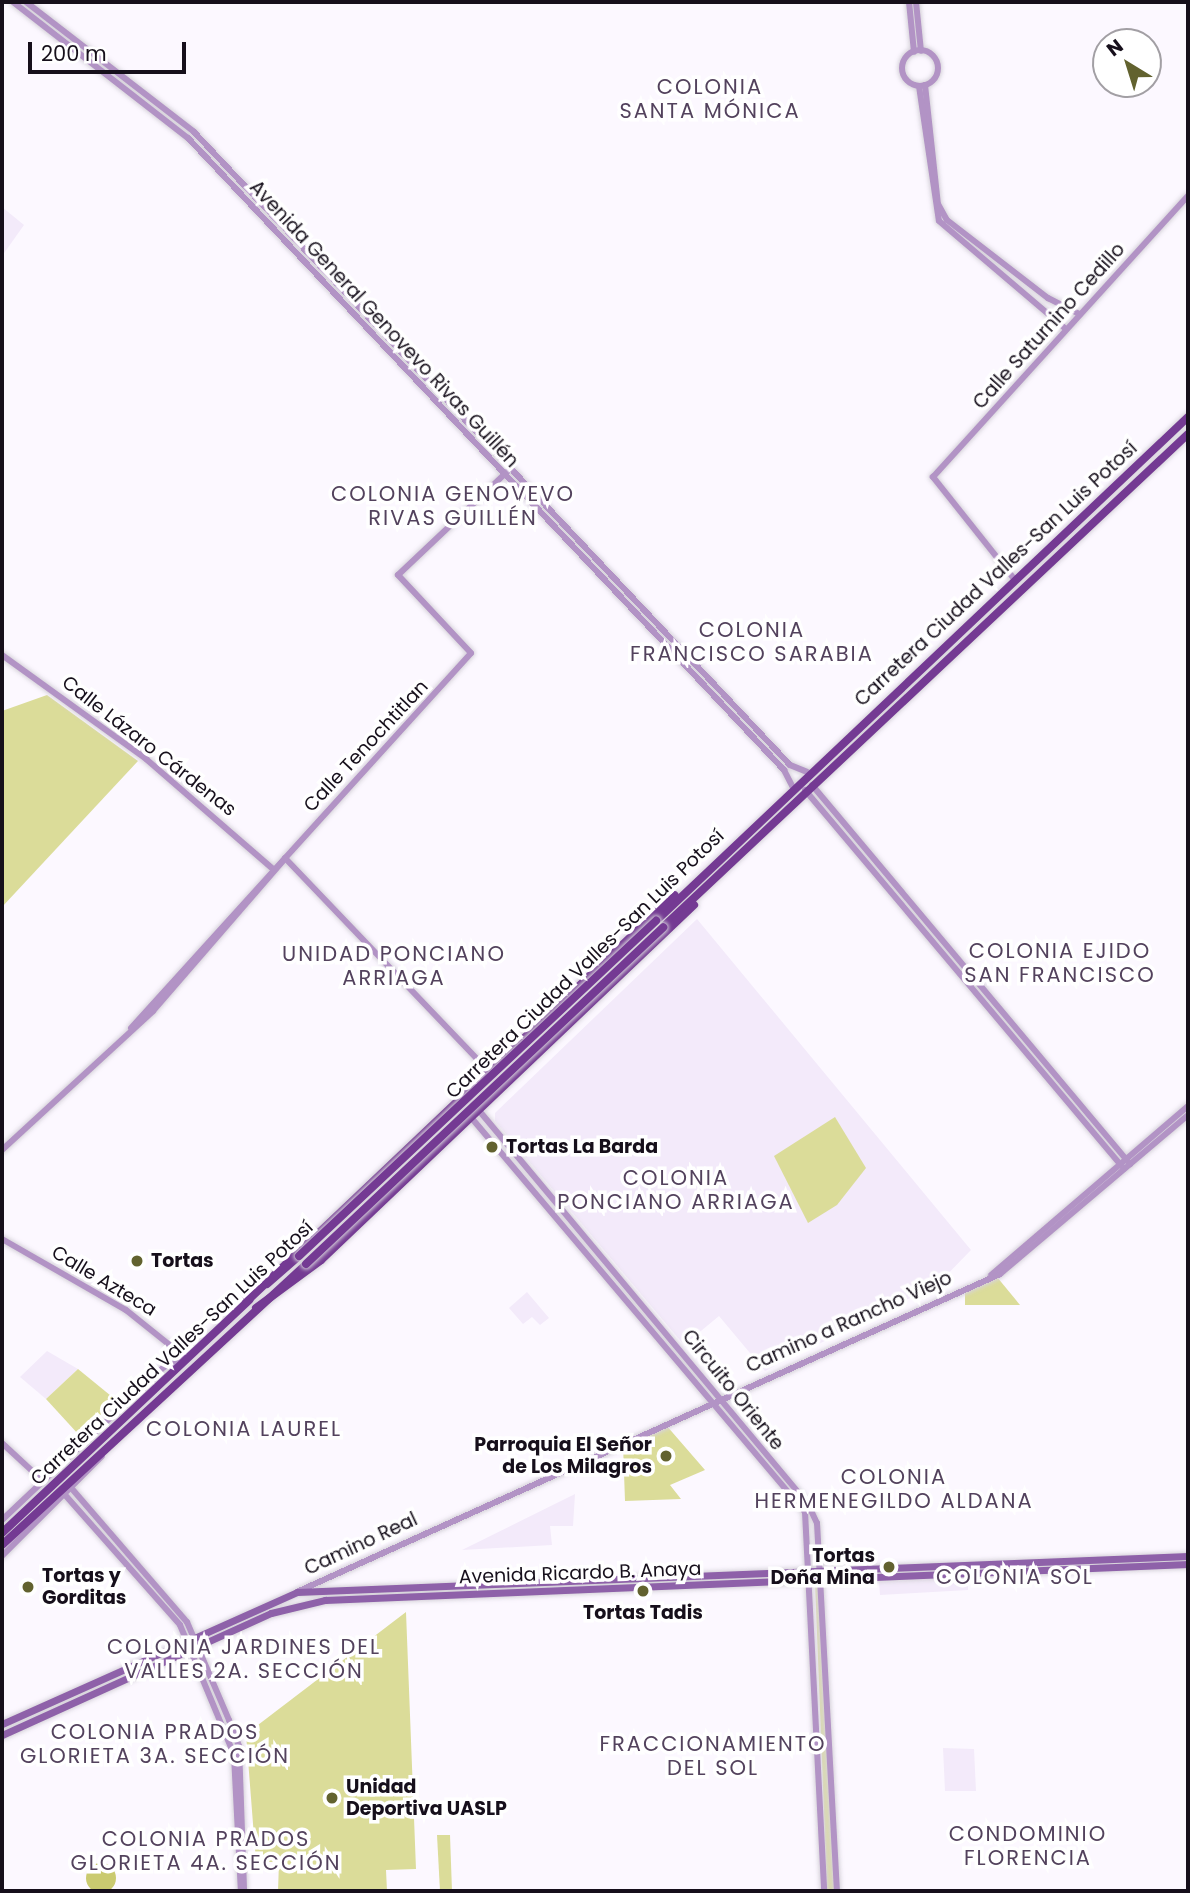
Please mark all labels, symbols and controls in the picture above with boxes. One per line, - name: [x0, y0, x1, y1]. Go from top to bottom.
- scale bar: [32, 28, 189, 72]
- north arrow: [1092, 28, 1162, 98]
- text: N: [1101, 33, 1129, 63]
- text: 200 m: [41, 39, 107, 68]
- district label: COLONIA SANTA MÓNICA: [621, 74, 799, 124]
- street label: Avenida General Genovevo Rivas Guillén: [245, 176, 523, 472]
- street label: Calle Saturnino Cedillo: [968, 238, 1130, 414]
- street label: Carretera Ciudad Valles-San Luis Potosí: [850, 437, 1142, 711]
- district label: COLONIA GENOVEVO RIVAS GUILLÉN: [333, 481, 573, 531]
- district label: COLONIA FRANCISCO SARABIA: [632, 617, 872, 667]
- street label: Calle Lázaro Cárdenas: [57, 671, 241, 821]
- street label: Calle Tenochtitlan: [299, 675, 433, 817]
- street label: Carretera Ciudad Valles-San Luis Potosí: [441, 825, 729, 1103]
- district label: COLONIA EJIDO SAN FRANCISCO: [966, 938, 1154, 988]
- district label: UNIDAD PONCIANO ARRIAGA: [284, 941, 504, 991]
- place label: Tortas La Barda: [506, 1136, 658, 1158]
- marker: Tortas La Barda: [484, 1139, 500, 1155]
- district label: COLONIA PONCIANO ARRIAGA: [559, 1165, 793, 1215]
- street label: Carretera Ciudad Valles-San Luis Potosí: [26, 1216, 318, 1490]
- street label: Calle Azteca: [47, 1241, 161, 1321]
- place label: Tortas: [151, 1250, 214, 1272]
- marker: Tortas: [129, 1253, 145, 1269]
- street label: Camino a Rancho Viejo: [743, 1266, 955, 1378]
- street label: Circuito Oriente: [677, 1325, 789, 1455]
- district label: COLONIA LAUREL: [148, 1416, 340, 1442]
- place label: Parroquia El Señor de Los Milagros: [474, 1434, 652, 1478]
- marker: Parroquia El Señor de Los Milagros: [658, 1448, 674, 1464]
- district label: COLONIA HERMENEGILDO ALDANA: [757, 1464, 1031, 1514]
- street label: Camino Real: [301, 1508, 421, 1580]
- place label: Tortas Doña Mina: [771, 1545, 875, 1589]
- street label: Avenida Ricardo B. Anaya: [458, 1557, 702, 1589]
- marker: Tortas Doña Mina: [881, 1559, 897, 1575]
- district label: COLONIA SOL: [937, 1564, 1093, 1590]
- place label: Tortas y Gorditas: [42, 1565, 126, 1609]
- marker: Tortas y Gorditas: [20, 1579, 36, 1595]
- marker: Tortas Tadis: [635, 1583, 651, 1599]
- place label: Tortas Tadis: [583, 1602, 703, 1624]
- district label: COLONIA JARDINES DEL VALLES 2A. SECCIÓN: [109, 1634, 379, 1684]
- district label: COLONIA PRADOS GLORIETA 3A. SECCIÓN: [22, 1719, 288, 1769]
- district label: FRACCIONAMIENTO DEL SOL: [601, 1731, 825, 1781]
- place label: Unidad Deportiva UASLP: [346, 1776, 507, 1820]
- marker: Unidad Deportiva UASLP: [324, 1790, 340, 1806]
- district label: CONDOMINIO FLORENCIA: [950, 1821, 1106, 1871]
- district label: COLONIA PRADOS GLORIETA 4A. SECCIÓN: [73, 1826, 339, 1876]

